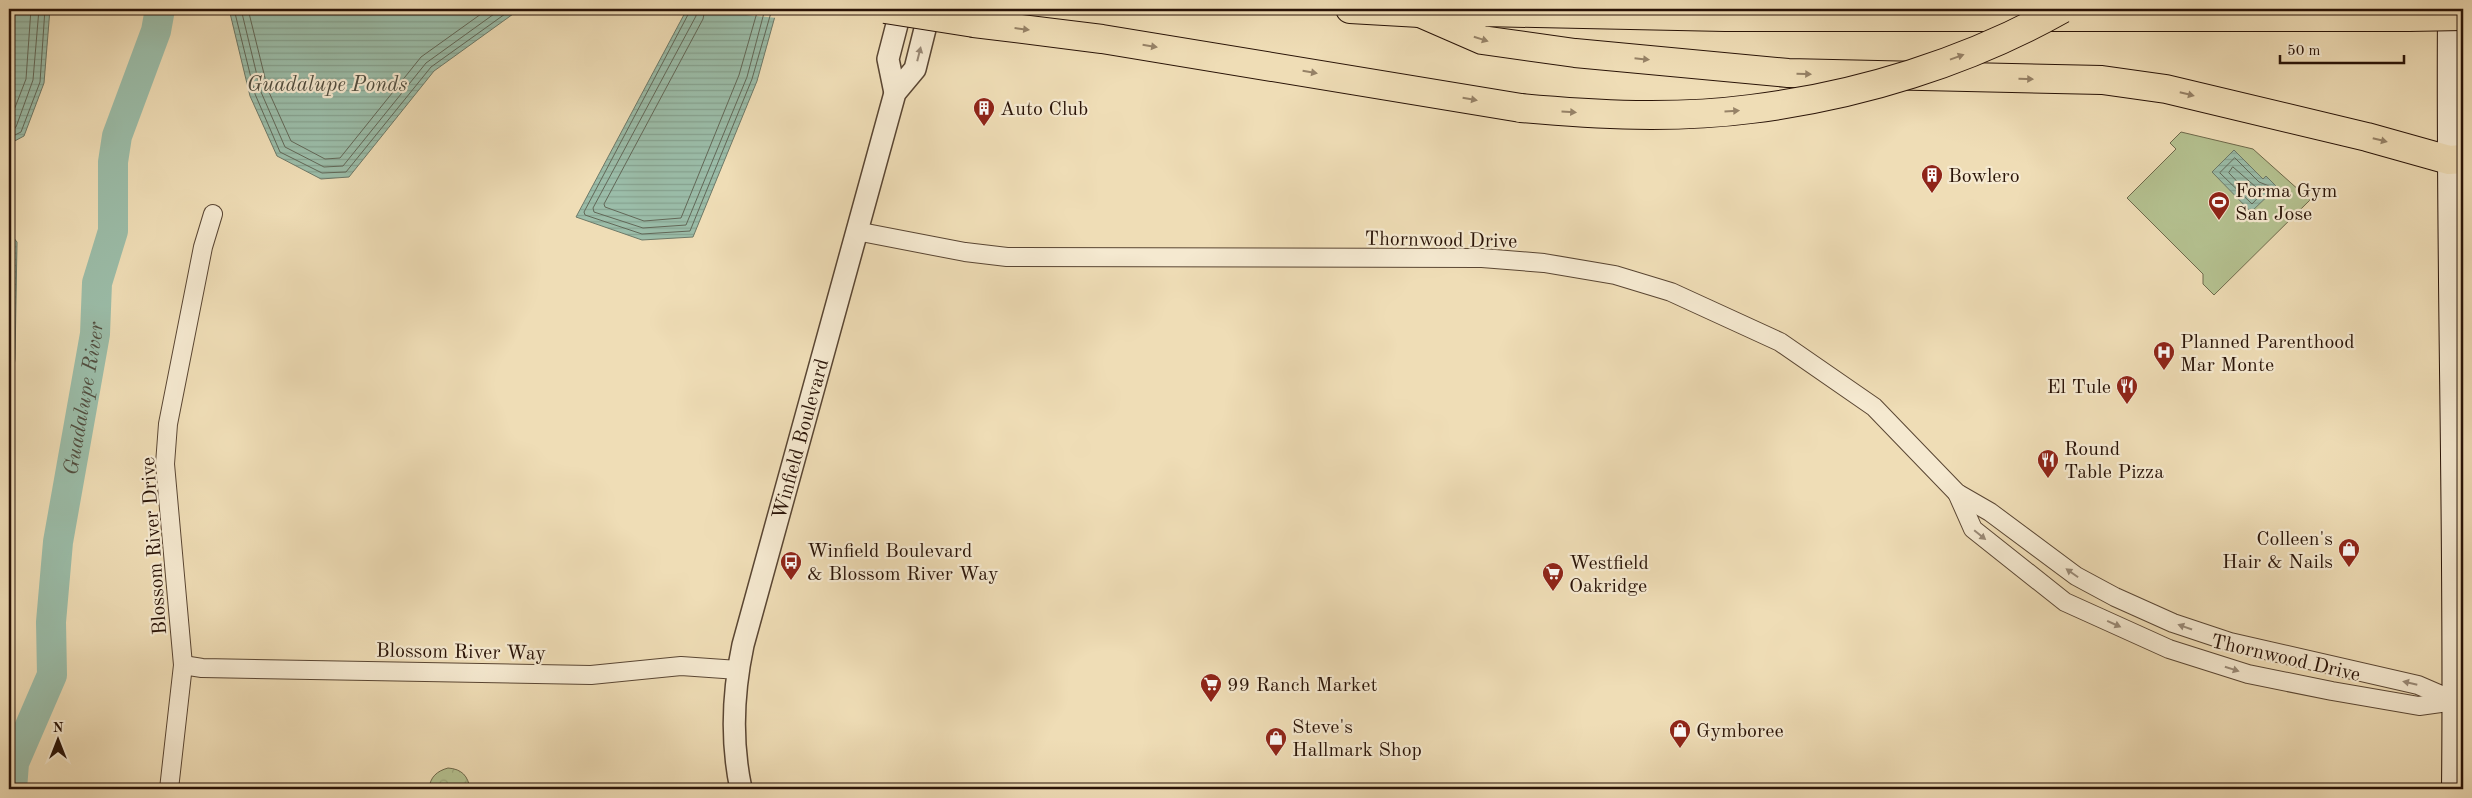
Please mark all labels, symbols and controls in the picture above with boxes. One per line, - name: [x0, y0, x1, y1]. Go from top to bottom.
- one-way arrow: [1015, 25, 1031, 33]
- scale bar: [2280, 32, 2403, 64]
- one-way arrow: [1474, 35, 1489, 43]
- one-way arrow: [1142, 43, 1158, 51]
- text: 50 m: [2287, 44, 2321, 59]
- one-way arrow: [915, 47, 923, 62]
- one-way arrow: [1950, 53, 1965, 61]
- one-way arrow: [1634, 55, 1650, 63]
- one-way arrow: [1303, 68, 1319, 76]
- one-way arrow: [1796, 70, 1812, 78]
- water label: Guadalupe Ponds: [247, 75, 407, 96]
- one-way arrow: [2018, 75, 2034, 83]
- one-way arrow: [2180, 90, 2195, 98]
- building icon: Auto Club: [972, 96, 996, 127]
- one-way arrow: [1463, 96, 1479, 104]
- place label: Auto Club: [1000, 100, 1088, 120]
- one-way arrow: [1724, 106, 1740, 114]
- one-way arrow: [1562, 109, 1578, 117]
- one-way arrow: [2372, 136, 2387, 144]
- building icon: Bowlero: [1920, 163, 1944, 194]
- place label: Bowlero: [1948, 167, 2020, 187]
- place label: Forma Gym San Jose: [2235, 182, 2338, 225]
- sports icon: Forma Gym San Jose: [2207, 190, 2231, 221]
- street label: Thornwood Drive: [1365, 230, 1517, 252]
- water label: Guadalupe River: [61, 321, 107, 477]
- place label: Planned Parenthood Mar Monte: [2180, 333, 2355, 376]
- hospital icon: Planned Parenthood Mar Monte: [2152, 340, 2176, 371]
- street label: Winfield Boulevard: [770, 357, 833, 522]
- restaurant icon: El Tule: [2115, 374, 2139, 405]
- place label: El Tule: [2047, 378, 2111, 398]
- place label: Round Table Pizza: [2064, 440, 2164, 483]
- restaurant icon: Round Table Pizza: [2036, 448, 2060, 479]
- street label: Blossom River Drive: [139, 456, 171, 635]
- one-way arrow: [1973, 529, 1986, 540]
- place label: Colleen's Hair & Nails: [2222, 530, 2333, 573]
- shop icon: Colleen's Hair & Nails: [2337, 537, 2361, 568]
- place label: Winfield Boulevard & Blossom River Way: [807, 542, 999, 585]
- bus stop icon: Winfield Boulevard & Blossom River Way: [779, 550, 803, 581]
- place label: Westfield Oakridge: [1569, 554, 1649, 597]
- supermarket icon: Westfield Oakridge: [1541, 561, 1565, 592]
- one-way arrow: [2066, 568, 2079, 578]
- one-way arrow: [2107, 621, 2121, 629]
- one-way arrow: [2177, 622, 2192, 630]
- street label: Thornwood Drive: [2209, 632, 2362, 686]
- street label: Blossom River Way: [376, 642, 547, 664]
- one-way arrow: [2224, 665, 2239, 673]
- supermarket icon: 99 Ranch Market: [1199, 672, 1223, 703]
- place label: 99 Ranch Market: [1227, 676, 1377, 696]
- one-way arrow: [2402, 679, 2417, 687]
- north arrow: [32, 716, 82, 766]
- place label: Steve's Hallmark Shop: [1292, 718, 1422, 761]
- shop icon: Gymboree: [1668, 718, 1692, 749]
- text: N: [53, 721, 64, 735]
- place label: Gymboree: [1696, 722, 1784, 742]
- shop icon: Steve's Hallmark Shop: [1264, 726, 1288, 757]

